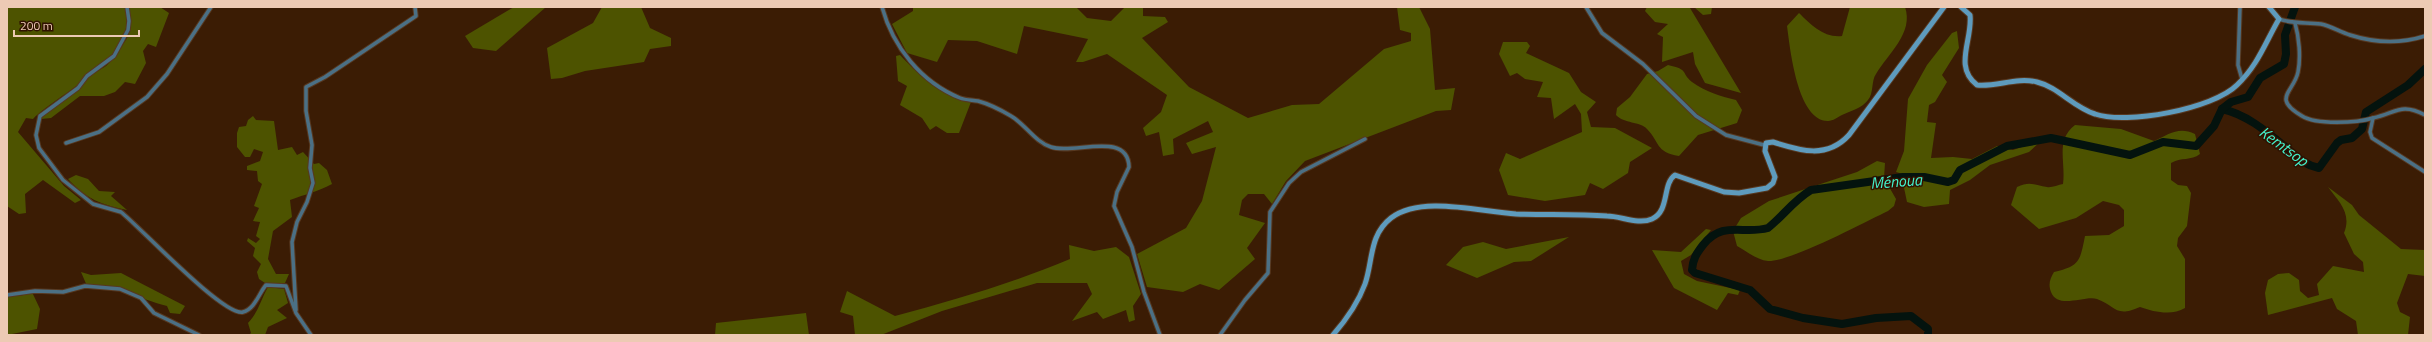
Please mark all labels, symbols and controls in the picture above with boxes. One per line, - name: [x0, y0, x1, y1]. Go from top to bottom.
- scale bar: [14, 12, 139, 38]
- text: 200 m: [20, 16, 53, 35]
- water label: Kemtsop: [2254, 120, 2314, 173]
- water label: Ménoua: [1869, 167, 1924, 195]

